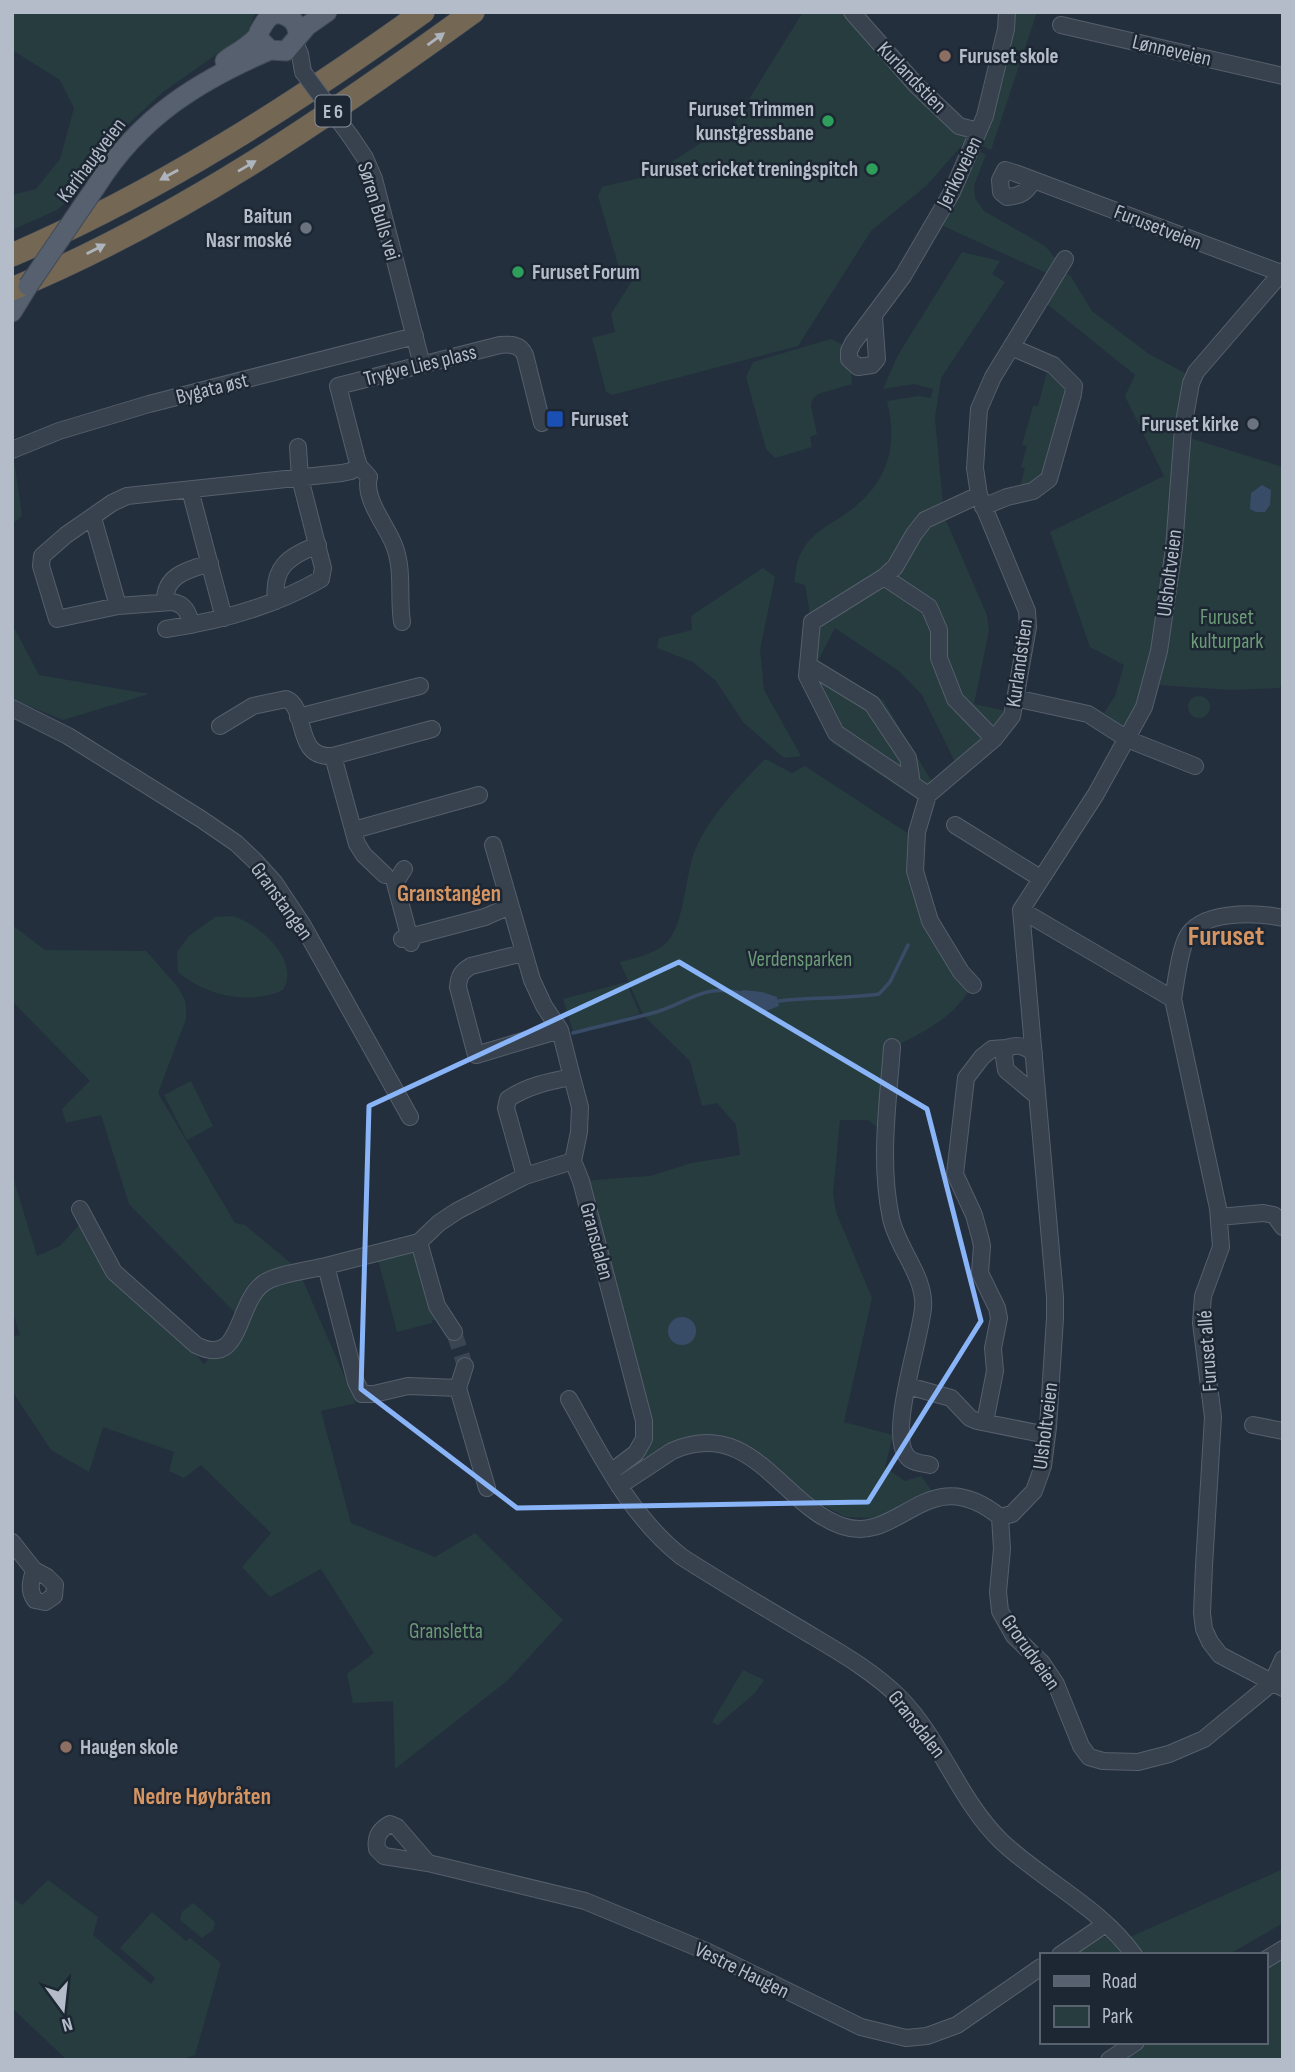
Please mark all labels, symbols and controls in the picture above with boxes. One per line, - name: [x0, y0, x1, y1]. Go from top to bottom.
- street label: Lønneveien: [1130, 29, 1214, 72]
- one-way arrow: [427, 32, 445, 46]
- street label: Kurlandstien: [872, 37, 952, 118]
- place label: Furuset skole: [959, 44, 1059, 69]
- marker: Furuset skole: [937, 48, 953, 64]
- road number: E 6: [316, 96, 350, 127]
- place label: Furuset Trimmen kunstgressbane: [689, 97, 814, 146]
- street label: Karihaugveien: [52, 113, 131, 207]
- marker: Furuset Trimmen kunstgressbane: [820, 113, 836, 129]
- street label: Jerikoveien: [931, 132, 987, 213]
- place label: Furuset cricket treningspitch: [641, 157, 858, 182]
- one-way arrow: [237, 159, 256, 172]
- street label: Søren Bulls vei: [352, 159, 405, 263]
- marker: Furuset cricket treningspitch: [864, 161, 880, 177]
- one-way arrow: [159, 169, 178, 181]
- street label: Furusetveien: [1111, 199, 1205, 256]
- place label: Baitun Nasr moské: [206, 204, 292, 253]
- marker: Baitun Nasr moské: [298, 220, 314, 236]
- one-way arrow: [86, 244, 106, 255]
- place label: Furuset Forum: [532, 260, 640, 285]
- marker: Furuset Forum: [510, 264, 526, 280]
- street label: Trygve Lies plass: [361, 339, 479, 392]
- street label: Bygata øst: [174, 367, 251, 409]
- place label: Furuset: [571, 407, 628, 432]
- marker: Furuset: [545, 409, 565, 429]
- place label: Furuset kirke: [1141, 412, 1239, 437]
- marker: Furuset kirke: [1245, 416, 1261, 432]
- street label: Ulsholtveien: [1152, 528, 1187, 618]
- park label: Furuset kulturpark: [1191, 605, 1263, 654]
- street label: Kurlandstien: [1001, 617, 1038, 709]
- street label: Granstangen: [245, 858, 318, 945]
- district label: Granstangen: [397, 880, 501, 908]
- district label: Furuset: [1188, 920, 1264, 953]
- park label: Verdensparken: [748, 947, 852, 972]
- street label: Gransdalen: [574, 1200, 619, 1283]
- street label: Furuset allé: [1192, 1309, 1223, 1393]
- street label: Ulsholtveien: [1028, 1381, 1063, 1471]
- street label: Grorudveien: [996, 1610, 1066, 1695]
- park label: Gransletta: [409, 1619, 483, 1644]
- street label: Gransdalen: [882, 1685, 951, 1763]
- place label: Haugen skole: [80, 1735, 178, 1760]
- marker: Haugen skole: [58, 1739, 74, 1755]
- district label: Nedre Høybråten: [133, 1783, 271, 1811]
- street label: Vestre Haugen: [690, 1937, 793, 2004]
- legend: [1040, 1953, 1267, 2044]
- text: Road: [1102, 1969, 1137, 1994]
- north arrow: [28, 1974, 98, 2044]
- text: Park: [1102, 2004, 1133, 2029]
- text: N: [59, 2012, 75, 2036]

